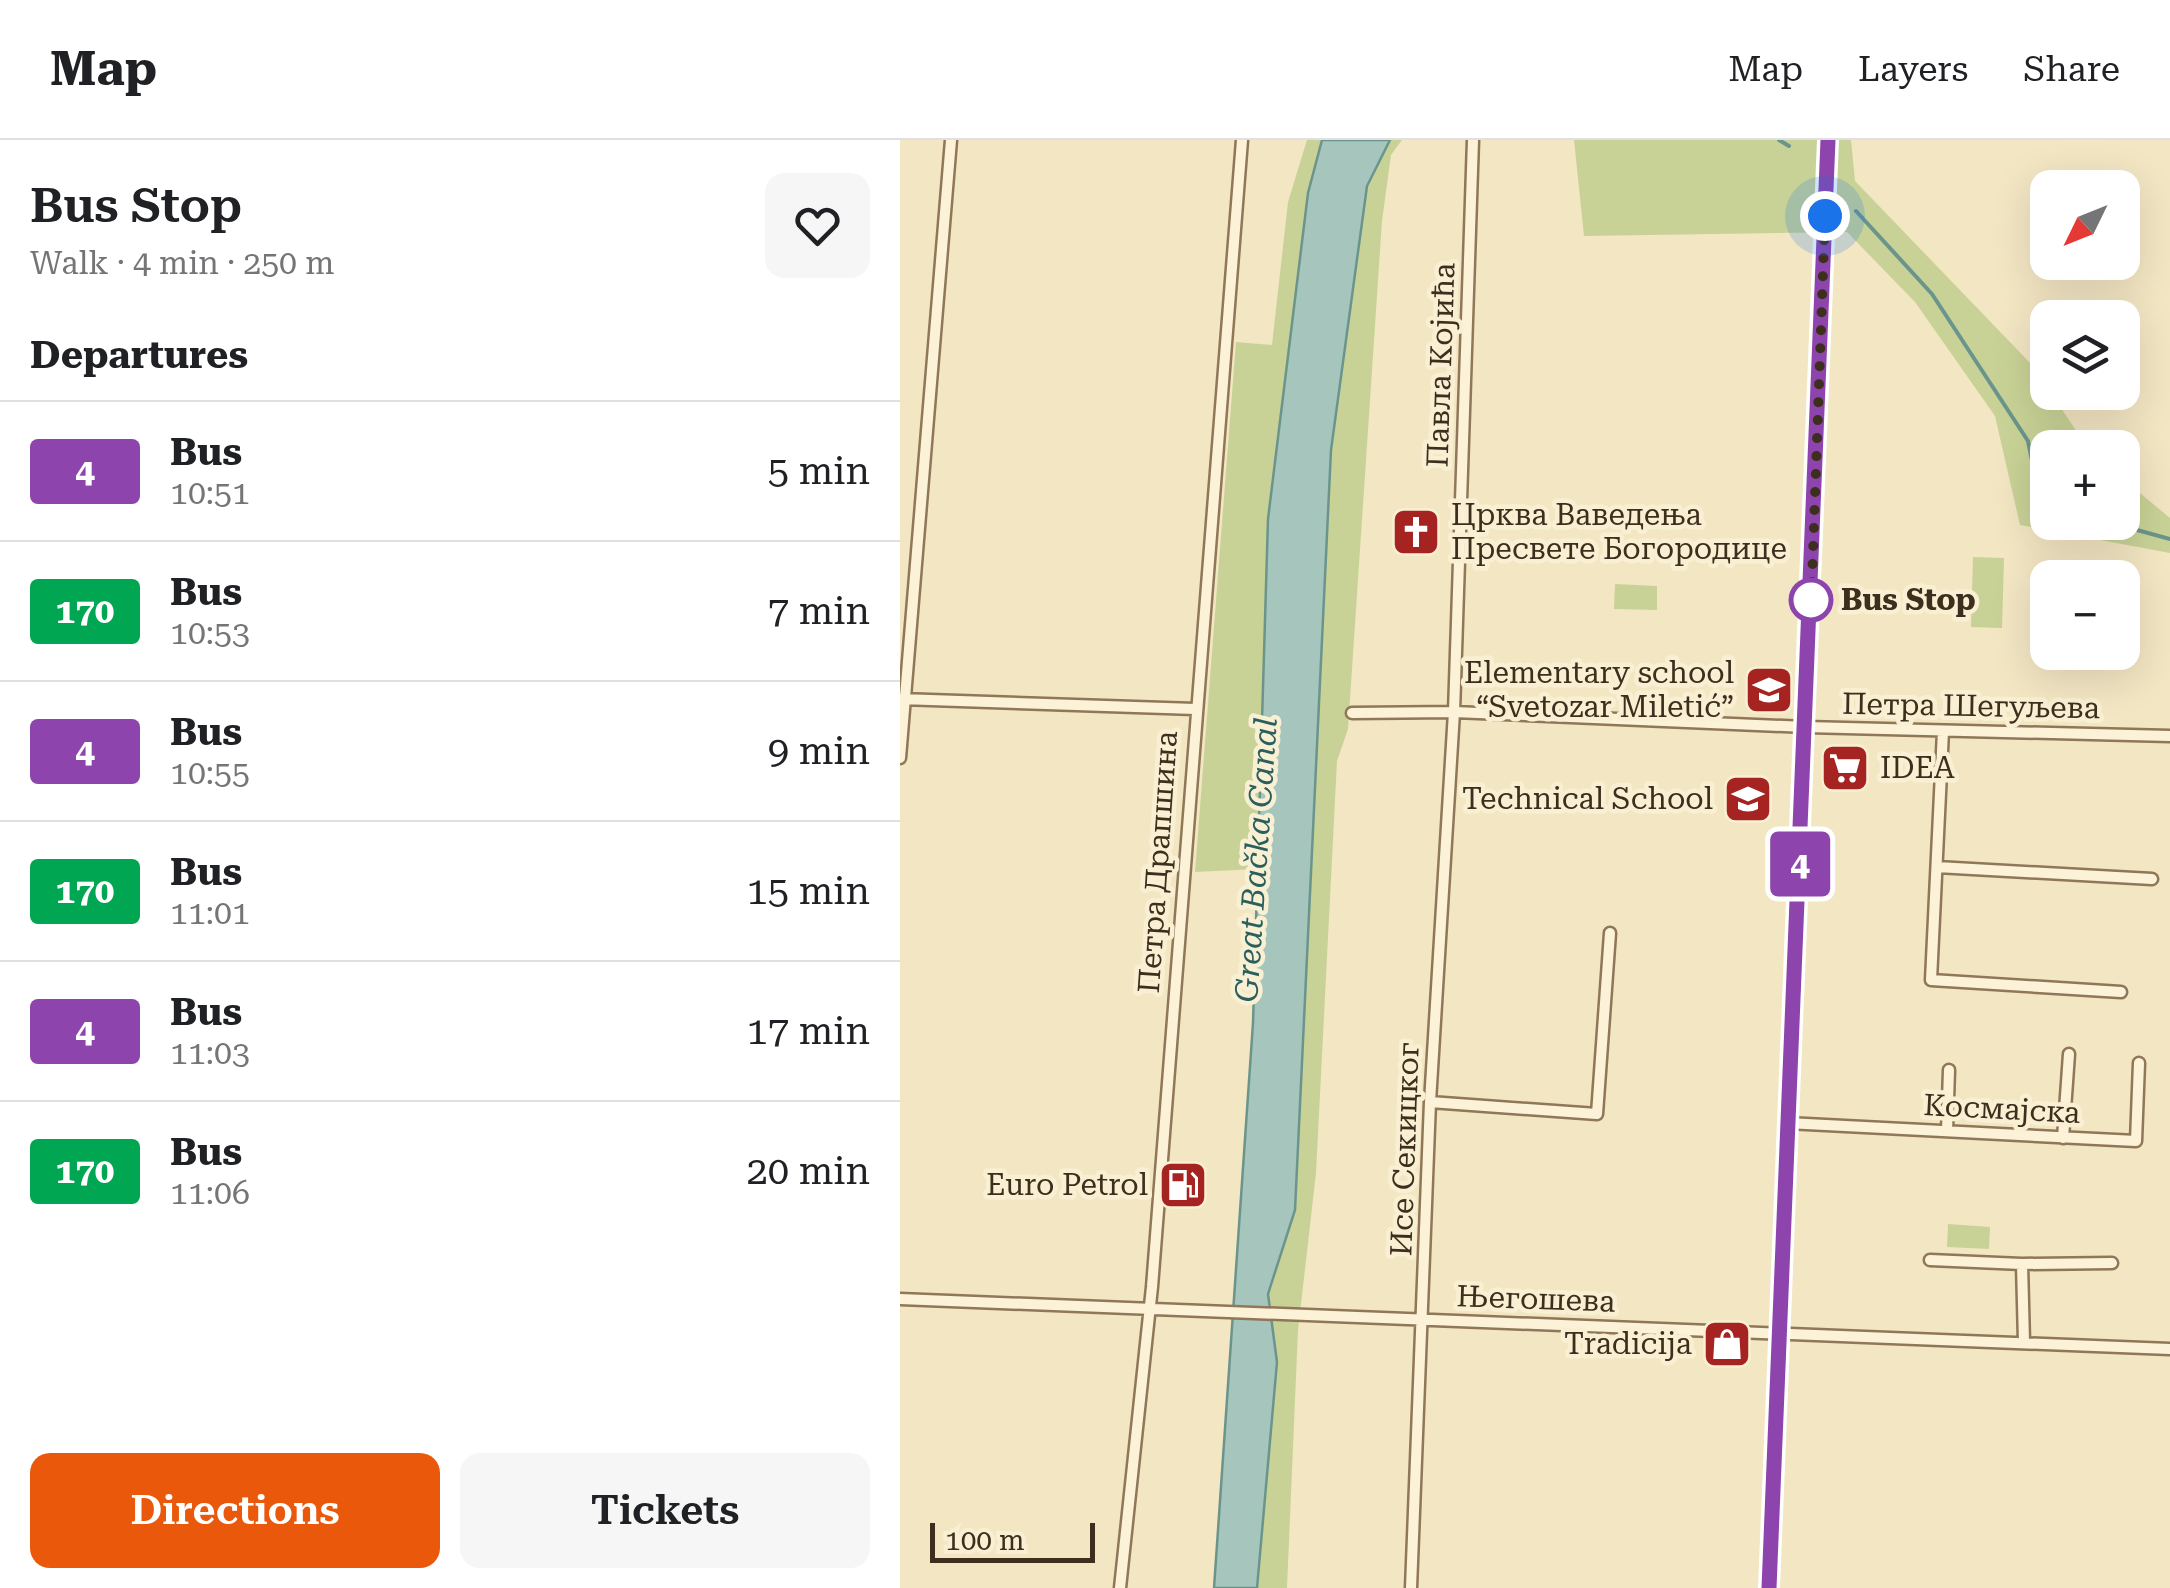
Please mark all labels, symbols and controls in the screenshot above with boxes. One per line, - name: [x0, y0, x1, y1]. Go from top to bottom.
- text: Map: [50, 41, 157, 97]
- text: Map: [1728, 49, 1803, 90]
- text: Layers: [1858, 49, 1968, 90]
- text: Share: [2023, 49, 2120, 90]
- north arrow: [2030, 170, 2140, 280]
- map controls: [2030, 170, 2140, 670]
- button: heart: [765, 173, 870, 278]
- text: Bus Stop: [30, 178, 242, 234]
- your location: [1800, 191, 1850, 241]
- text: Walk · 4 min · 250 m: [30, 244, 334, 282]
- street label: Павла Којића: [1419, 262, 1462, 468]
- button: layers: [2030, 300, 2140, 410]
- text: Departures: [30, 333, 248, 377]
- text: Bus: [170, 430, 242, 474]
- button: +: [2030, 430, 2140, 540]
- text: 5 min: [768, 449, 870, 493]
- text: 4: [75, 451, 95, 492]
- text: 10:51: [170, 474, 250, 512]
- place label: Црква Ваведења Пресвете Богородице: [1451, 497, 1787, 566]
- church icon: Црква Ваведења Пресвете Богородице: [1390, 506, 1442, 558]
- button: −: [2030, 560, 2140, 670]
- text: Bus: [170, 570, 242, 614]
- marker: Bus Stop: [1790, 579, 1832, 621]
- place label: Bus Stop: [1841, 582, 1976, 617]
- text: 7 min: [768, 589, 870, 633]
- text: 170: [56, 591, 114, 632]
- text: 10:53: [170, 614, 250, 652]
- place label: Elementary school “Svetozar Miletić”: [1464, 655, 1734, 724]
- school or university icon: Elementary school “Svetozar Miletić”: [1743, 664, 1795, 716]
- street label: Петра Шегуљева: [1842, 686, 2100, 725]
- text: Bus: [170, 710, 242, 754]
- water label: Great Bačka Canal: [1227, 716, 1285, 1004]
- text: 9 min: [768, 729, 870, 773]
- street label: Петра Драпшина: [1131, 730, 1184, 994]
- text: 4: [75, 731, 95, 772]
- supermarket icon: IDEA: [1819, 742, 1871, 794]
- place label: IDEA: [1880, 750, 1955, 785]
- text: 10:55: [170, 754, 250, 792]
- school or university icon: Technical School: [1722, 773, 1774, 825]
- place label: Technical School: [1462, 781, 1713, 816]
- line badge: 4: [1768, 832, 1832, 896]
- text: 4: [1790, 844, 1810, 885]
- text: Bus: [170, 850, 242, 894]
- text: 15 min: [747, 869, 870, 913]
- text: 170: [56, 871, 114, 912]
- text: 11:01: [170, 894, 250, 932]
- text: Bus: [170, 990, 242, 1034]
- text: 17 min: [747, 1009, 870, 1053]
- text: 4: [75, 1011, 95, 1052]
- text: 11:03: [170, 1034, 250, 1072]
- street label: Исе Секицког: [1383, 1041, 1426, 1257]
- street label: Космајска: [1923, 1087, 2081, 1130]
- text: Bus: [170, 1130, 242, 1174]
- text: 20 min: [747, 1149, 870, 1193]
- text: 170: [56, 1151, 114, 1192]
- fuel station icon: Euro Petrol: [1157, 1159, 1209, 1211]
- place label: Euro Petrol: [986, 1167, 1148, 1202]
- text: 11:06: [170, 1174, 250, 1212]
- street label: Његошева: [1456, 1278, 1616, 1319]
- shop icon: Tradicija: [1701, 1318, 1753, 1370]
- place label: Tradicija: [1564, 1326, 1692, 1361]
- button: Directions: [30, 1453, 440, 1568]
- button: Tickets: [460, 1453, 870, 1568]
- scale bar: [930, 1518, 1095, 1562]
- text: 100 m: [945, 1524, 1025, 1557]

